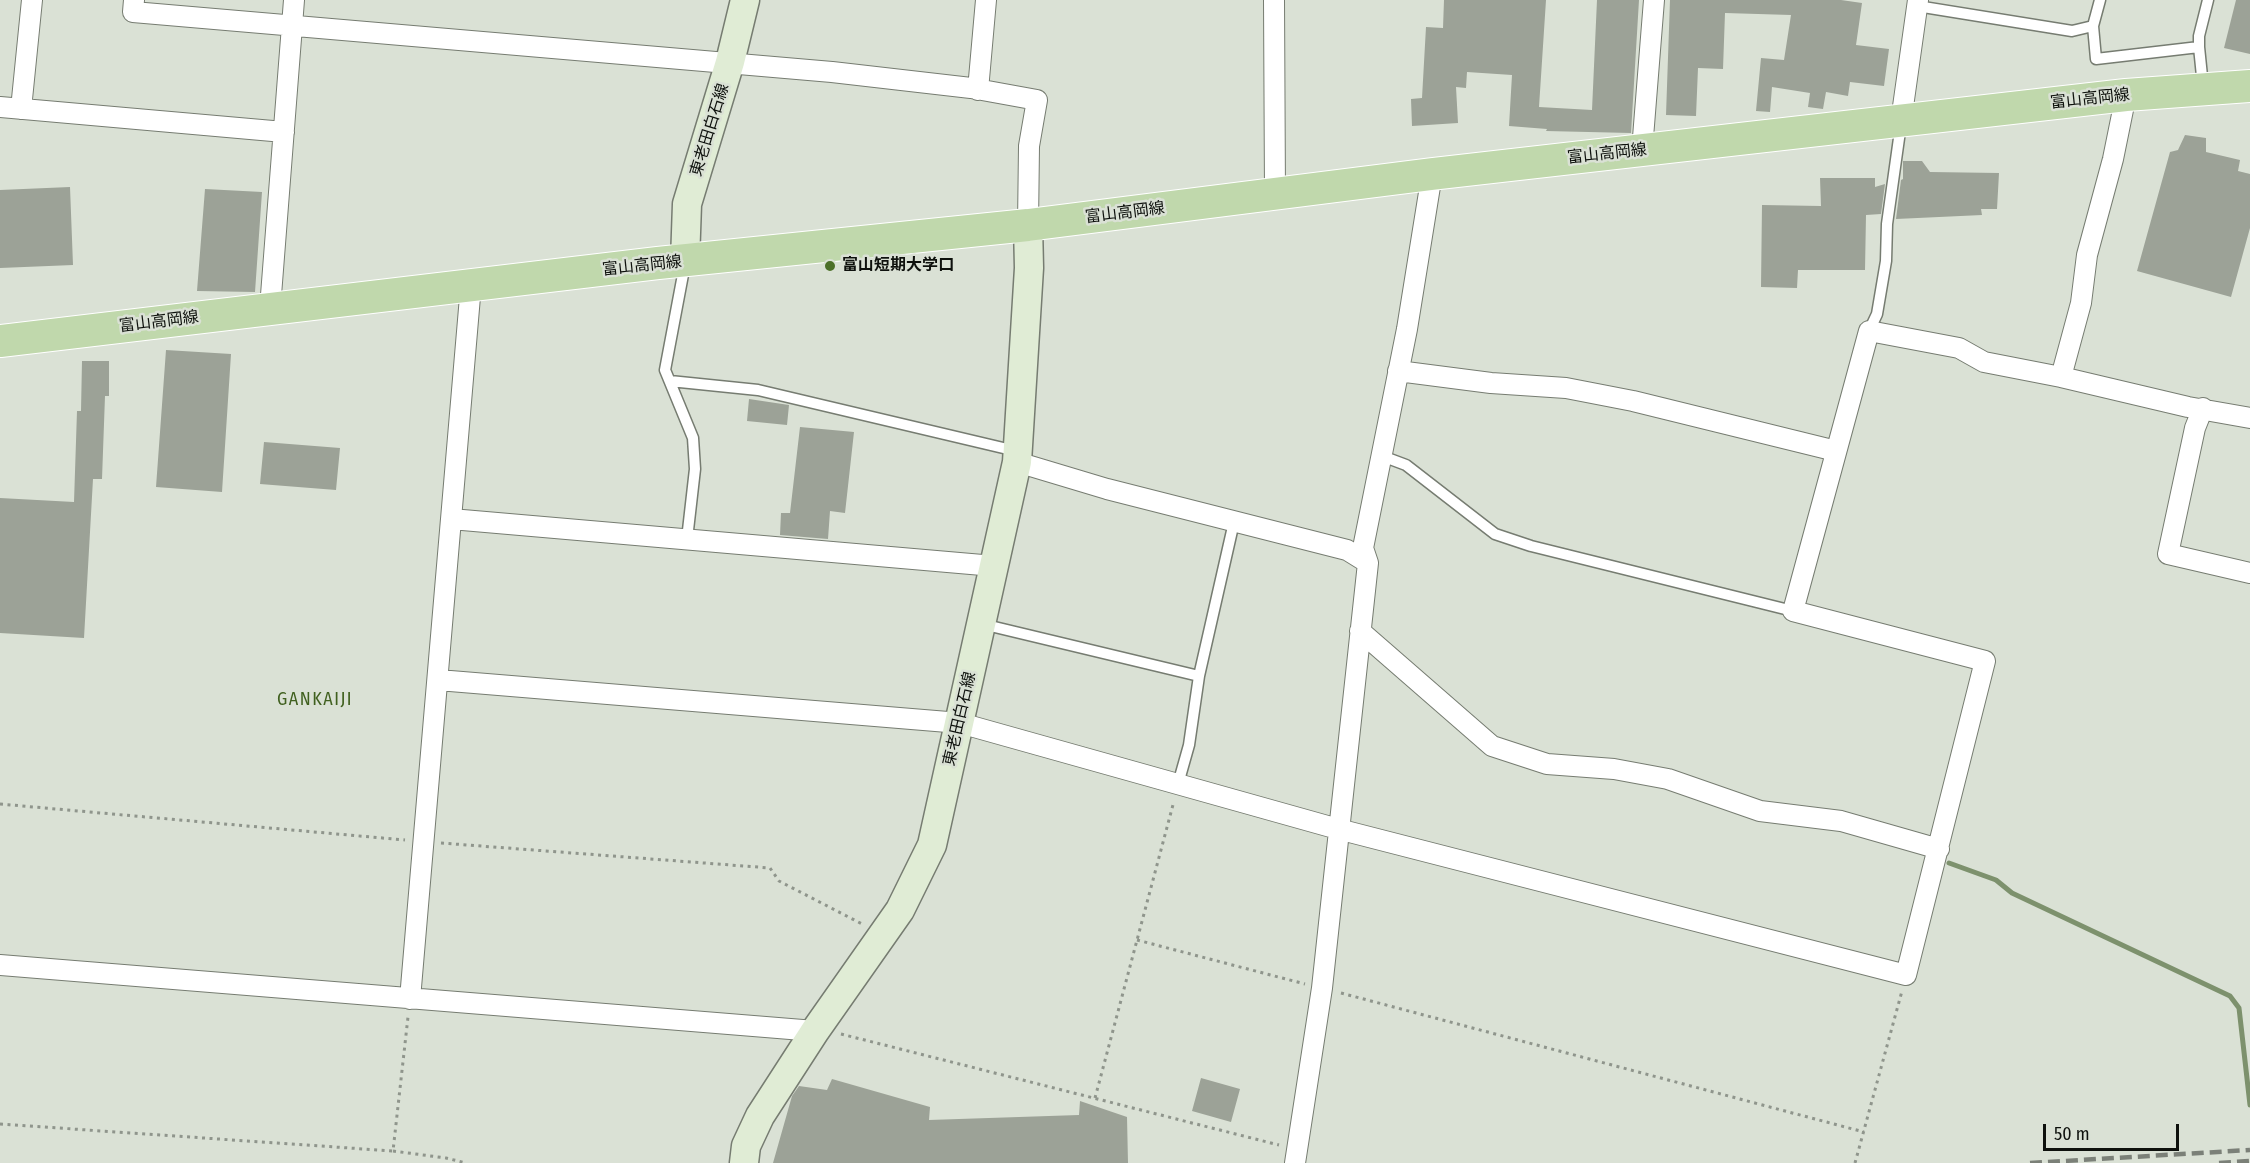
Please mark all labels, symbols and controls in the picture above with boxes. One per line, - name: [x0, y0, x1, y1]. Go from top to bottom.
- street label: 東老田白石線: [687, 81, 733, 179]
- street label: 富山高岡線: [2049, 85, 2131, 113]
- street label: 富山高岡線: [1566, 140, 1648, 168]
- street label: 富山高岡線: [1084, 199, 1166, 227]
- street label: 富山高岡線: [601, 252, 683, 280]
- place label: 富山短期大学口: [842, 256, 954, 276]
- marker: 富山短期大学口: [823, 259, 837, 273]
- street label: 富山高岡線: [118, 308, 200, 336]
- street label: 東老田白石線: [940, 670, 980, 768]
- district label: GANKAIJI: [277, 689, 353, 711]
- scale bar: [2046, 1112, 2182, 1150]
- text: 50 m: [2054, 1123, 2090, 1145]

